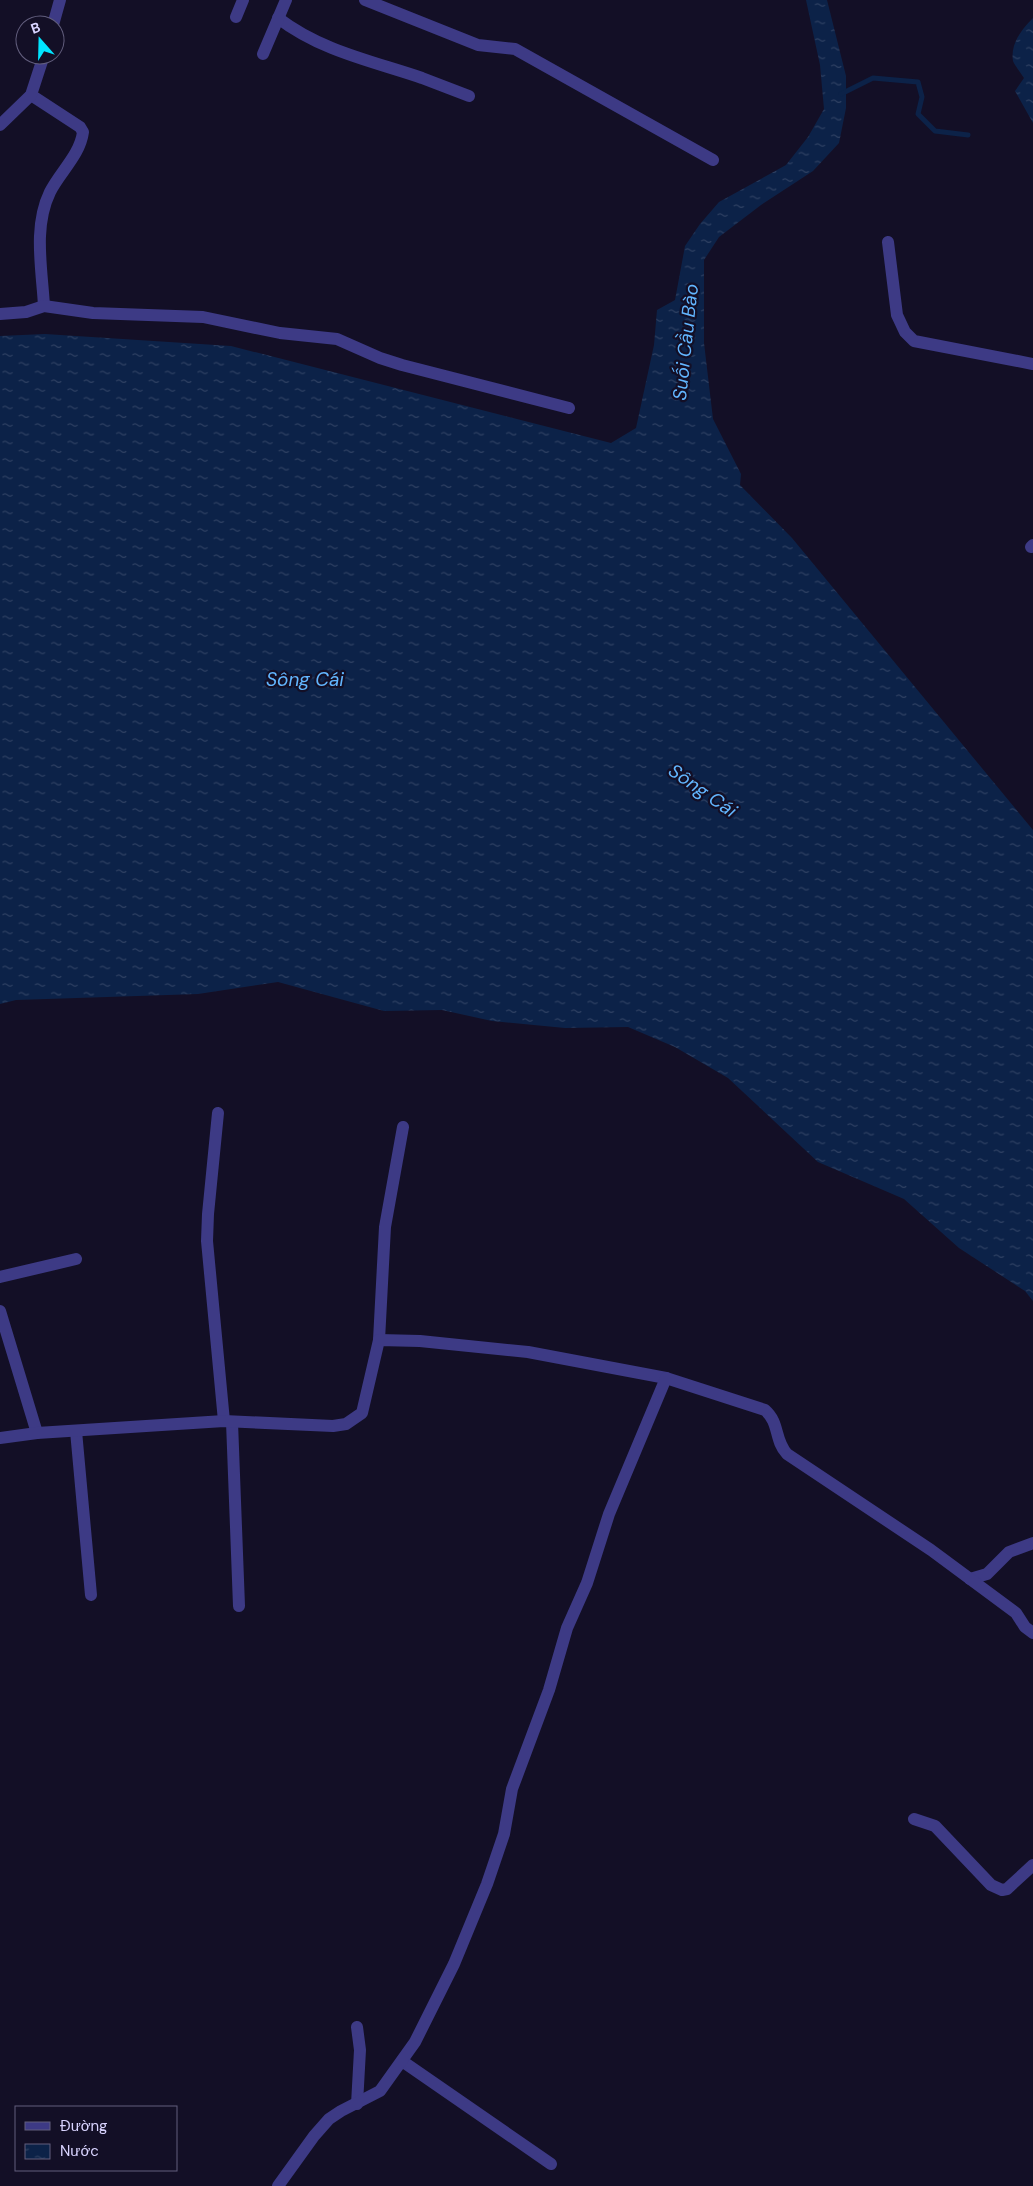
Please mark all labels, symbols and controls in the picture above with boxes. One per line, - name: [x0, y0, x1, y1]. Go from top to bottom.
- north arrow: [15, 15, 65, 65]
- text: B: [28, 18, 43, 38]
- water label: Suối Cầu Bào: [667, 283, 704, 402]
- water label: Sông Cái: [266, 667, 344, 692]
- water label: Sông Cái: [664, 758, 742, 823]
- legend: [15, 2106, 178, 2171]
- text: Đường: [60, 2116, 108, 2136]
- text: Nước: [60, 2141, 99, 2161]

